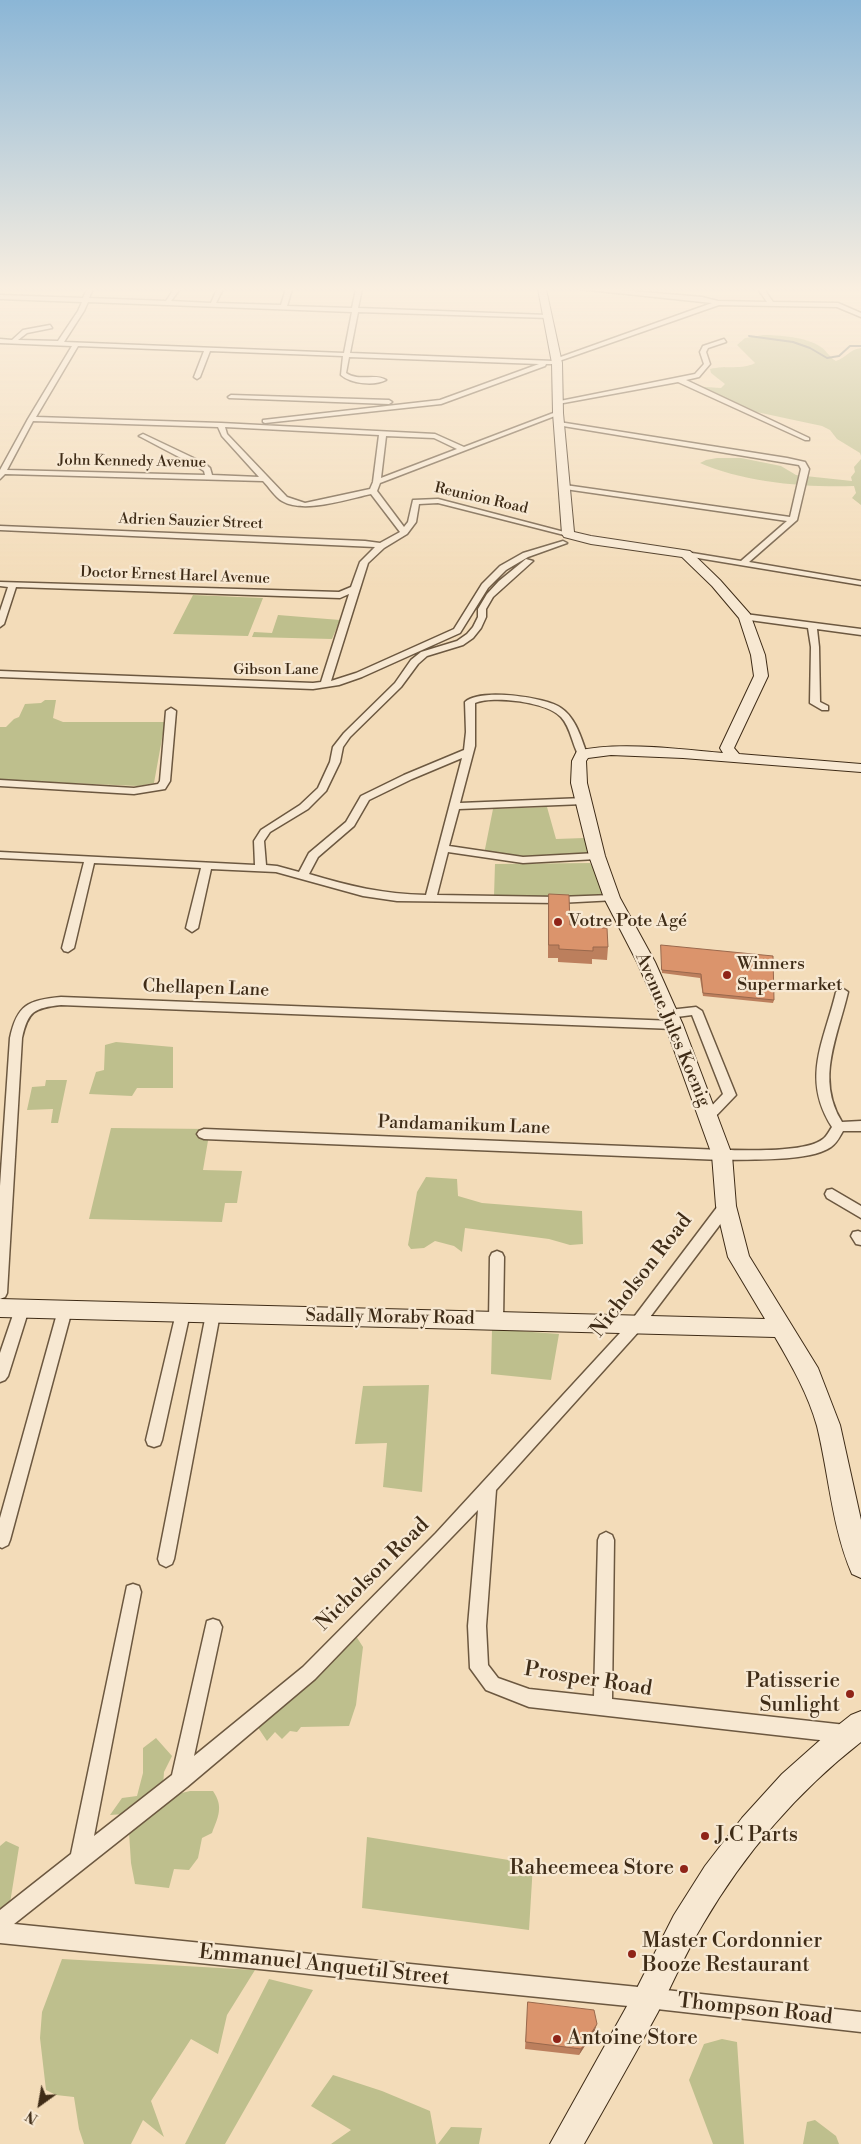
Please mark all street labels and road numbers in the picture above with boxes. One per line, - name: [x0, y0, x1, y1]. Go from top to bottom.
- street label: John Kennedy Avenue: [58, 452, 206, 472]
- street label: Reunion Road: [432, 479, 530, 519]
- street label: Adrien Sauzier Street: [118, 510, 264, 534]
- street label: Doctor Ernest Harel Avenue: [80, 564, 270, 588]
- street label: Gibson Lane: [233, 661, 319, 679]
- street label: Avenue Jules Koenig: [630, 950, 714, 1110]
- street label: Chellapen Lane: [142, 976, 270, 1002]
- street label: Pandamanikum Lane: [377, 1112, 551, 1140]
- street label: Nicholson Road: [586, 1209, 698, 1343]
- street label: Sadally Moraby Road: [305, 1306, 475, 1330]
- street label: Nicholson Road: [311, 1513, 435, 1637]
- street label: Prosper Road: [522, 1657, 654, 1703]
- street label: Emmanuel Anquetil Street: [197, 1940, 451, 1992]
- street label: Thompson Road: [676, 1989, 834, 2031]

